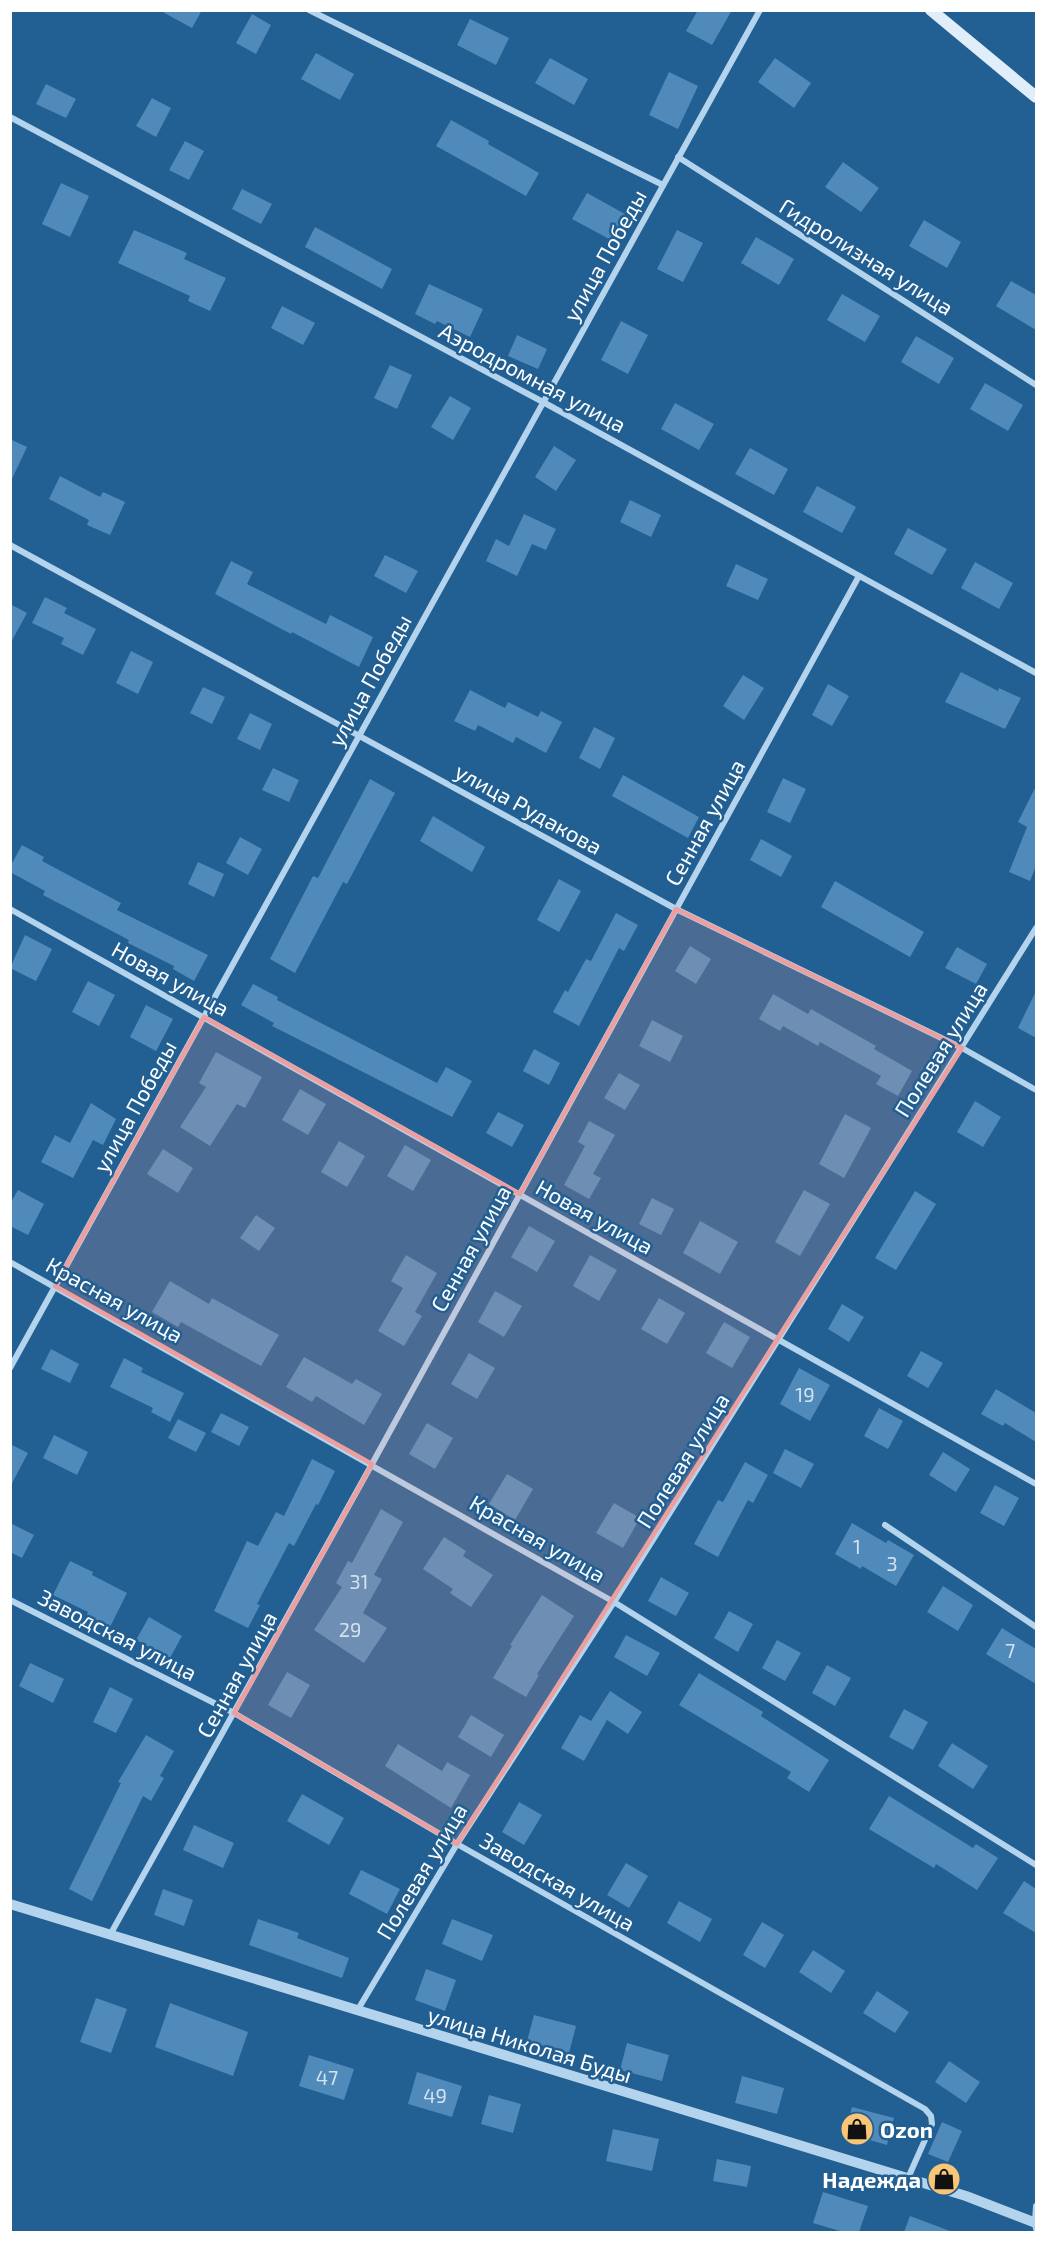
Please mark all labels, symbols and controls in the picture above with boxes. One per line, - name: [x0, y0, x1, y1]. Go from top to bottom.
- street label: улица Победы: [557, 185, 652, 326]
- street label: Гидролизная улица: [775, 192, 959, 321]
- street label: Аэродромная улица: [435, 317, 631, 438]
- street label: улица Победы: [322, 610, 417, 751]
- street label: Сенная улица: [659, 754, 750, 890]
- street label: улица Рудакова: [451, 757, 607, 860]
- street label: Новая улица: [107, 935, 234, 1022]
- street label: Полевая улица: [888, 977, 993, 1122]
- street label: улица Победы: [87, 1036, 182, 1177]
- street label: Новая улица: [531, 1173, 658, 1260]
- street label: Сенная улица: [425, 1180, 516, 1316]
- street label: Красная улица: [42, 1251, 188, 1348]
- house number: 19: [795, 1382, 815, 1406]
- street label: Полевая улица: [630, 1388, 735, 1533]
- street label: Красная улица: [465, 1489, 610, 1588]
- house number: 1: [853, 1534, 861, 1558]
- house number: 3: [886, 1551, 898, 1575]
- house number: 31: [349, 1569, 369, 1593]
- street label: Заводская улица: [34, 1583, 202, 1686]
- street label: Сенная улица: [191, 1606, 282, 1742]
- house number: 29: [339, 1617, 361, 1641]
- house number: 7: [1005, 1638, 1015, 1662]
- street label: Полевая улица: [370, 1798, 473, 1944]
- street label: Заводская улица: [475, 1826, 640, 1937]
- street label: улица Николая Буды: [425, 2001, 635, 2088]
- house number: 47: [316, 2065, 338, 2089]
- house number: 49: [423, 2083, 447, 2107]
- shop icon: Ozon: [839, 2111, 875, 2147]
- place label: Ozon: [880, 2116, 933, 2142]
- shop icon: Надежда: [926, 2161, 962, 2197]
- place label: Надежда: [822, 2166, 921, 2192]

